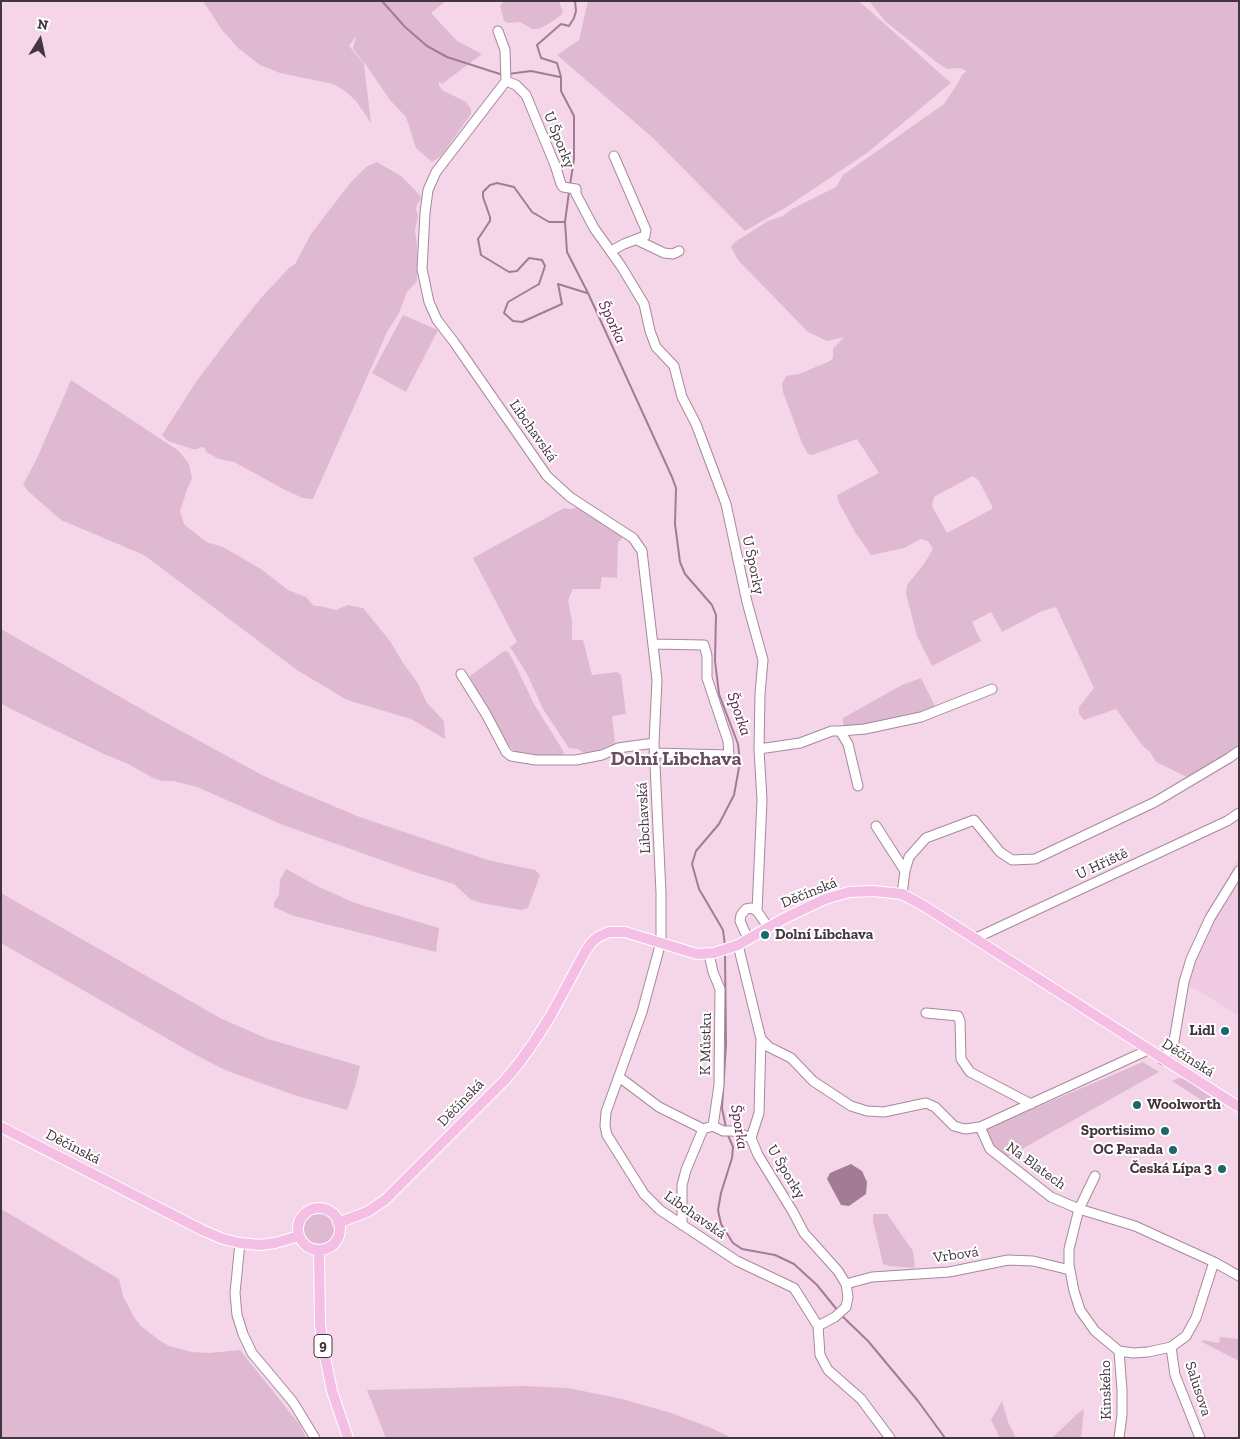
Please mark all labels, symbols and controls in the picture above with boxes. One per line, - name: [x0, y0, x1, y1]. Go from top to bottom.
- north arrow: [15, 15, 65, 65]
- text: N: [36, 15, 49, 34]
- street label: U Šporky: [539, 109, 579, 171]
- water label: Šporka: [594, 298, 630, 346]
- street label: Libchavská: [505, 396, 561, 466]
- street label: U Šporky: [738, 534, 768, 596]
- water label: Šporka: [723, 690, 755, 738]
- district label: Dolní Libchava: [610, 747, 742, 771]
- street label: Libchavská: [633, 782, 655, 854]
- street label: U Hřiště: [1073, 844, 1131, 884]
- street label: Děčínská: [778, 874, 840, 912]
- place label: Dolní Libchava: [775, 926, 873, 944]
- marker: Dolní Libchava: [759, 929, 771, 941]
- street label: K Můstku: [696, 1012, 716, 1076]
- place label: Lidl: [1189, 1022, 1215, 1040]
- marker: Lidl: [1219, 1025, 1231, 1037]
- street label: Děčínská: [1158, 1035, 1218, 1081]
- street label: Děčínská: [434, 1076, 488, 1130]
- place label: Woolworth: [1147, 1096, 1221, 1114]
- marker: Woolworth: [1131, 1099, 1143, 1111]
- water label: Šporka: [726, 1103, 752, 1151]
- place label: Sportisimo: [1081, 1122, 1155, 1140]
- marker: Sportisimo: [1159, 1125, 1171, 1137]
- street label: Děčínská: [43, 1126, 103, 1168]
- street label: Na Blatech: [1003, 1138, 1069, 1194]
- place label: OC Parada: [1093, 1141, 1163, 1159]
- street label: U Šporky: [763, 1142, 809, 1202]
- marker: OC Parada: [1167, 1144, 1179, 1156]
- place label: Česká Lípa 3: [1130, 1160, 1212, 1178]
- marker: Česká Lípa 3: [1216, 1163, 1228, 1175]
- street label: Libchavská: [660, 1187, 730, 1243]
- street label: Vrbová: [932, 1243, 980, 1267]
- road number: 9: [314, 1334, 332, 1358]
- street label: Salusova: [1181, 1359, 1215, 1419]
- street label: Kinského: [1096, 1360, 1116, 1420]

